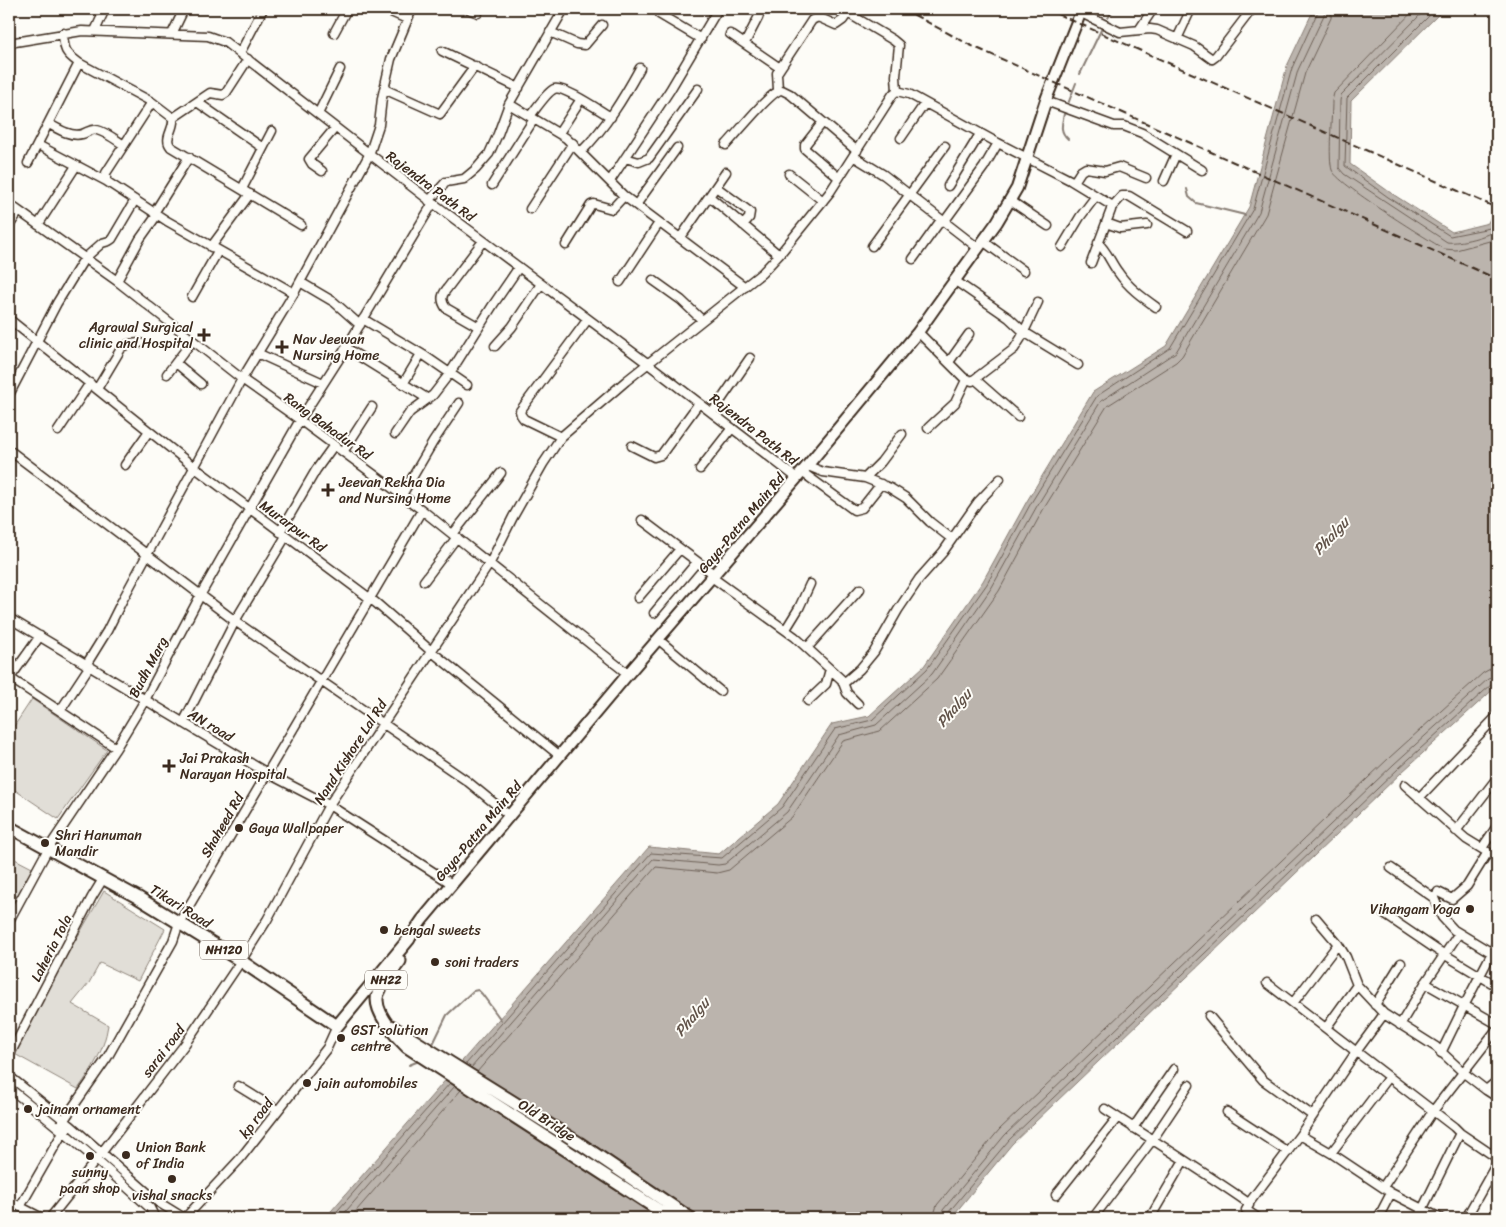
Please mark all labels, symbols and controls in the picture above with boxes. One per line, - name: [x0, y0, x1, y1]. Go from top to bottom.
- street label: Rajendra Path Rd: [380, 144, 482, 230]
- place label: Agrawal Surgical clinic and Hospital: [79, 315, 194, 356]
- place label: Nav Jeewan Nursing Home: [293, 327, 379, 368]
- marker: Agrawal Surgical clinic and Hospital: [197, 328, 211, 342]
- marker: Nav Jeewan Nursing Home: [275, 340, 289, 354]
- street label: Rang Bahadur Rd: [278, 386, 379, 468]
- street label: Rajendra Path Rd: [704, 387, 805, 473]
- street label: Gaya-Patna Main Rd: [691, 466, 792, 579]
- place label: Jeevan Rekha Dia and Nursing Home: [338, 470, 451, 511]
- marker: Jeevan Rekha Dia and Nursing Home: [321, 483, 335, 497]
- street label: Murarpur Rd: [254, 493, 333, 560]
- water label: Phalgu: [1306, 509, 1357, 561]
- street label: Budh Marg: [122, 632, 175, 702]
- water label: Phalgu: [930, 681, 980, 733]
- street label: Nand Kishore Lal Rd: [307, 693, 395, 810]
- street label: AN road: [182, 701, 240, 750]
- place label: Jai Prakash Narayan Hospital: [179, 746, 287, 787]
- marker: Jai Prakash Narayan Hospital: [162, 759, 176, 773]
- street label: Gaya-Patna Main Rd: [428, 774, 529, 887]
- street label: Shaheed Rd: [194, 787, 252, 862]
- place label: Gaya Wallpaper: [249, 816, 345, 841]
- marker: Gaya Wallpaper: [233, 822, 245, 834]
- place label: Shri Hanuman Mandir: [55, 823, 142, 864]
- marker: Shri Hanuman Mandir: [39, 837, 51, 849]
- street label: Tikari Road: [145, 877, 218, 936]
- place label: Vihangam Yoga: [1370, 897, 1461, 922]
- marker: Vihangam Yoga: [1464, 903, 1476, 915]
- street label: Laheria Tola: [24, 910, 79, 986]
- place label: bengal sweets: [394, 918, 481, 943]
- marker: bengal sweets: [378, 924, 390, 936]
- road number: NH120: [200, 940, 248, 960]
- place label: soni traders: [444, 950, 519, 975]
- marker: soni traders: [429, 956, 441, 968]
- road number: NH22: [365, 970, 407, 990]
- water label: Phalgu: [668, 990, 717, 1042]
- street label: sarai road: [134, 1018, 193, 1084]
- place label: GST solution centre: [351, 1018, 429, 1059]
- marker: GST solution centre: [335, 1032, 347, 1044]
- place label: jain automobiles: [314, 1071, 418, 1096]
- marker: jain automobiles: [301, 1077, 313, 1089]
- street label: kp road: [233, 1091, 281, 1144]
- street label: Old Bridge: [513, 1092, 580, 1148]
- place label: jainam ornament: [35, 1097, 141, 1122]
- marker: jainam ornament: [22, 1103, 34, 1115]
- place label: Union Bank of India: [136, 1135, 206, 1176]
- marker: Union Bank of India: [120, 1149, 132, 1161]
- marker: sunny paan shop: [84, 1150, 96, 1162]
- place label: sunny paan shop: [59, 1160, 121, 1201]
- marker: vishal snacks: [166, 1173, 178, 1185]
- place label: vishal snacks: [132, 1183, 212, 1208]

